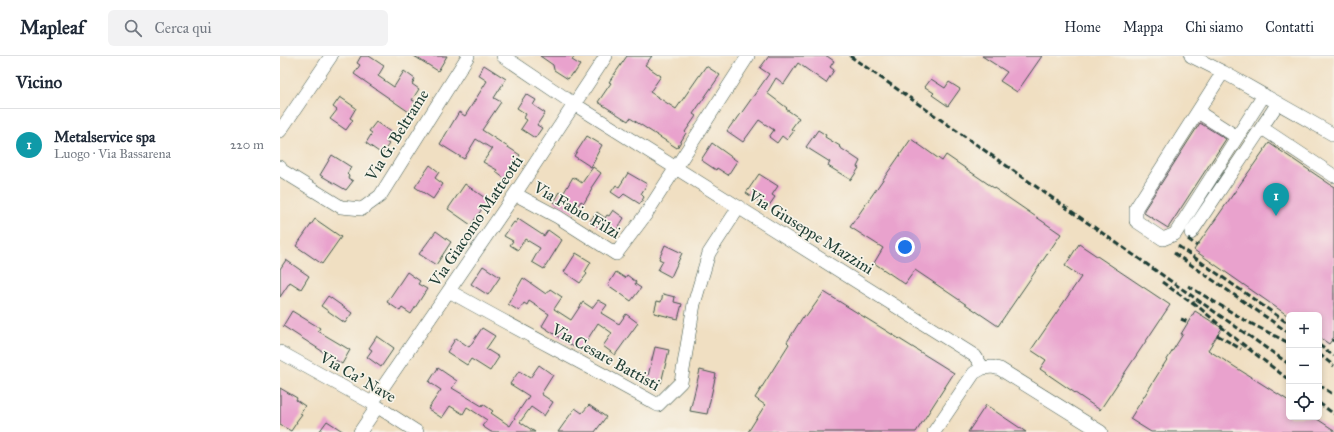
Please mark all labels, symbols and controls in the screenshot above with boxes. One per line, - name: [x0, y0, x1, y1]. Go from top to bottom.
- search box: [108, 10, 388, 46]
- text: Mapleaf: [20, 16, 84, 39]
- icon: search: [122, 17, 144, 39]
- text: Cerca qui: [154, 19, 212, 37]
- text: Home: [1064, 19, 1101, 36]
- text: Mappa: [1123, 19, 1163, 36]
- text: Chi siamo: [1185, 19, 1243, 36]
- text: Contatti: [1265, 19, 1314, 36]
- text: Vicino: [16, 72, 62, 93]
- street label: Via G. Beltrame: [361, 86, 433, 185]
- text: Metalservice spa: [54, 128, 155, 146]
- text: 1: [26, 137, 32, 153]
- text: 220 m: [230, 137, 264, 153]
- text: Luogo · Via Bassarena: [54, 146, 171, 162]
- street label: Via Giacomo Matteotti: [425, 152, 527, 291]
- street label: Via Fabio Filzi: [529, 177, 624, 243]
- pin: 1: [1263, 183, 1289, 216]
- street label: Via Giuseppe Mazzini: [744, 185, 878, 279]
- your location: [895, 237, 915, 257]
- map controls: [1286, 312, 1322, 420]
- button: +: [1286, 312, 1322, 348]
- street label: Via Cesare Battisti: [548, 319, 664, 395]
- street label: Via Ca' Nave: [316, 347, 400, 407]
- button: −: [1286, 348, 1322, 384]
- button: locate: [1286, 384, 1322, 420]

